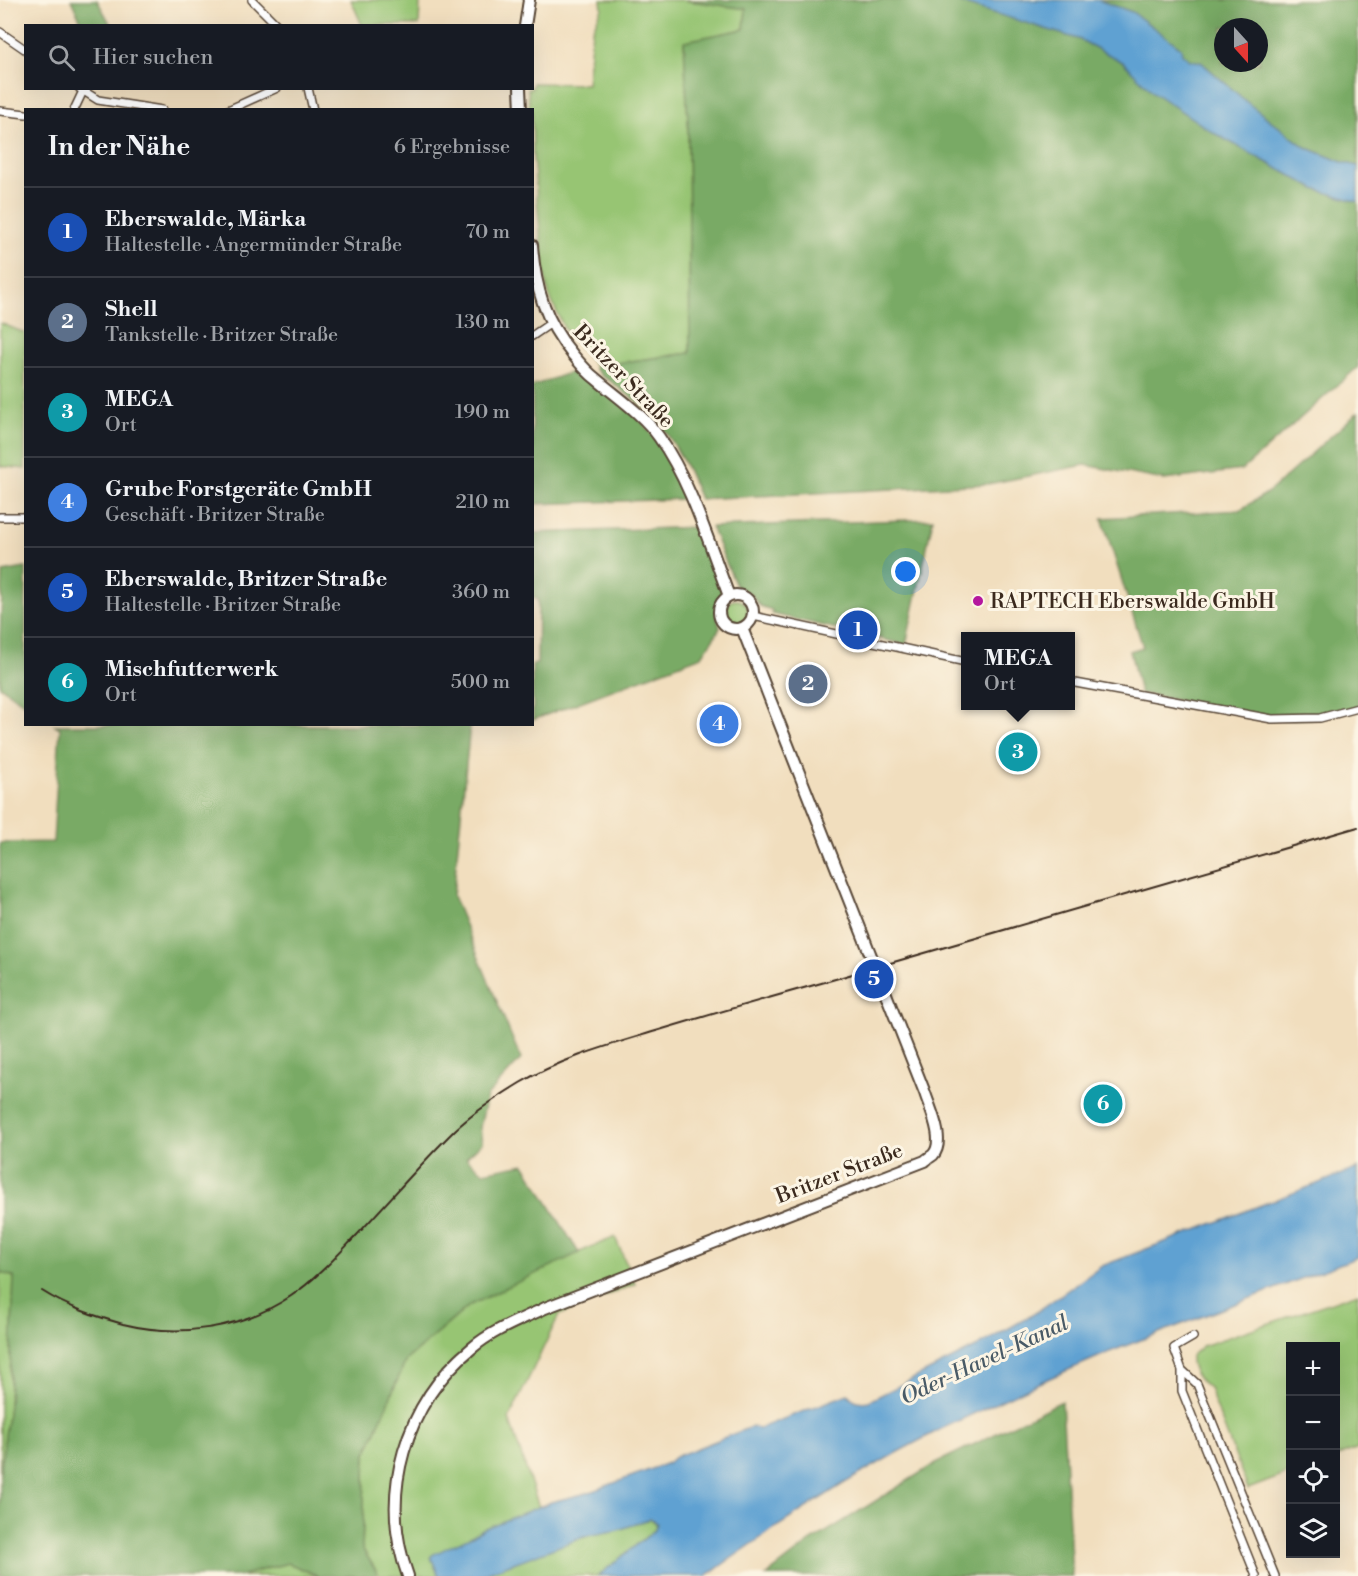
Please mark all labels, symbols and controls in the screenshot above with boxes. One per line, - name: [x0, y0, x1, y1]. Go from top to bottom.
- north arrow: [1214, 18, 1268, 72]
- search box: [24, 24, 534, 90]
- icon: search: [45, 41, 78, 74]
- text: Hier suchen: [93, 44, 213, 71]
- text: In der Nähe: [48, 131, 190, 163]
- text: 6 Ergebnisse: [394, 135, 510, 160]
- text: Eberswalde, Märka: [105, 206, 306, 233]
- text: 1: [63, 220, 72, 245]
- text: 70 m: [466, 220, 510, 245]
- text: Haltestelle · Angermünder Straße: [105, 233, 402, 258]
- text: Shell: [105, 296, 157, 323]
- text: 2: [61, 310, 74, 335]
- text: 130 m: [455, 310, 510, 335]
- street label: Britzer Straße: [567, 319, 679, 434]
- text: Tankstelle · Britzer Straße: [105, 323, 338, 348]
- text: MEGA: [105, 386, 173, 413]
- text: 3: [61, 400, 74, 425]
- text: 190 m: [455, 400, 510, 425]
- text: Ort: [105, 413, 137, 438]
- text: Grube Forstgeräte GmbH: [105, 476, 372, 503]
- text: 4: [61, 490, 74, 515]
- text: 210 m: [455, 490, 510, 515]
- text: Geschäft · Britzer Straße: [105, 503, 325, 528]
- your location: [891, 557, 920, 586]
- text: Eberswalde, Britzer Straße: [105, 566, 387, 593]
- text: 5: [61, 580, 74, 605]
- text: 360 m: [452, 580, 510, 605]
- place label: RAPTECH Eberswalde GmbH: [990, 589, 1275, 615]
- text: Haltestelle · Britzer Straße: [105, 593, 341, 618]
- marker: RAPTECH Eberswalde GmbH: [971, 594, 985, 608]
- pin: 1: [838, 608, 878, 652]
- popup: [961, 632, 1075, 710]
- text: MEGA: [984, 645, 1052, 672]
- text: Mischfutterwerk: [105, 656, 278, 683]
- pin: 2: [788, 662, 828, 706]
- text: 6: [61, 670, 74, 695]
- text: 500 m: [451, 670, 510, 695]
- text: Ort: [984, 672, 1016, 697]
- text: Ort: [105, 683, 137, 708]
- pin: 4: [700, 702, 738, 746]
- pin: 3: [998, 730, 1038, 774]
- pin: 5: [854, 956, 894, 1002]
- pin: 6: [1084, 1082, 1122, 1126]
- street label: Britzer Straße: [771, 1138, 907, 1210]
- water label: Oder-Havel-Kanal: [896, 1310, 1073, 1411]
- map controls: [1286, 1342, 1340, 1558]
- button: +: [1286, 1342, 1340, 1396]
- button: −: [1286, 1396, 1340, 1450]
- button: locate: [1286, 1450, 1340, 1504]
- button: layers: [1286, 1504, 1340, 1558]

